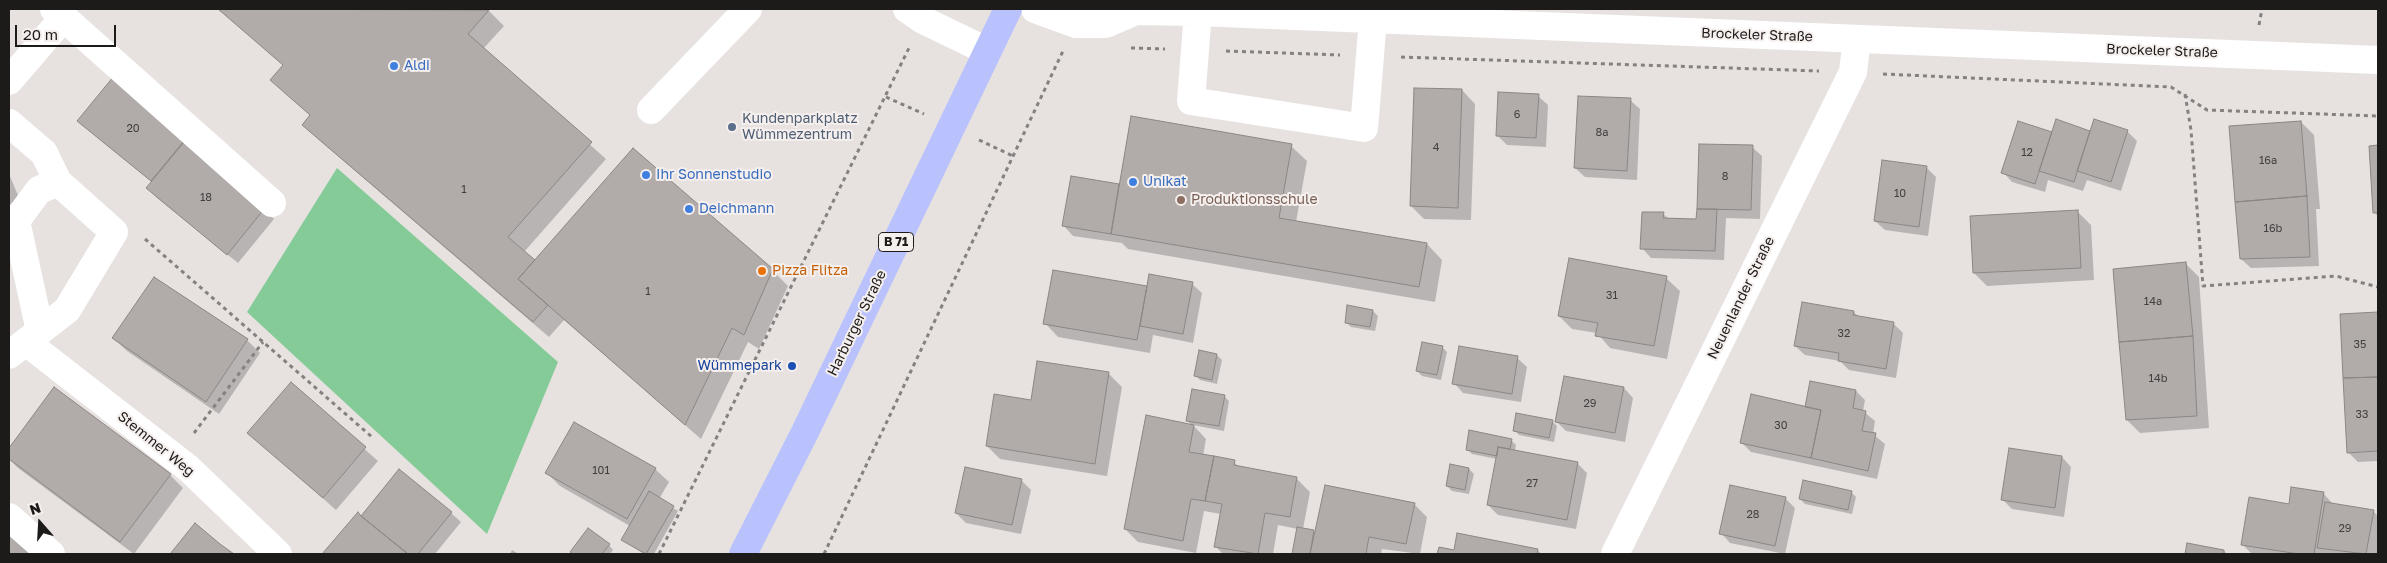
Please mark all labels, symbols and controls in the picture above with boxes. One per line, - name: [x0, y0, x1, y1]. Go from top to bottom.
- scale bar: [18, 15, 119, 47]
- text: 20 m: [23, 25, 58, 43]
- street label: Brockeler Straße: [1701, 25, 1813, 45]
- street label: Brockeler Straße: [2106, 41, 2218, 61]
- place label: Aldi: [404, 58, 430, 74]
- marker: Aldi: [388, 60, 400, 72]
- house number: 6: [1514, 108, 1520, 122]
- place label: Kundenparkplatz Wümmezentrum: [742, 111, 858, 144]
- marker: Kundenparkplatz Wümmezentrum: [726, 121, 738, 133]
- house number: 20: [126, 122, 140, 136]
- house number: 8a: [1596, 126, 1608, 140]
- house number: 4: [1433, 141, 1439, 155]
- house number: 12: [2021, 146, 2033, 160]
- house number: 16a: [2259, 154, 2277, 168]
- place label: Ihr Sonnenstudio: [656, 167, 772, 183]
- marker: Ihr Sonnenstudio: [640, 169, 652, 181]
- house number: 8: [1722, 170, 1728, 184]
- place label: Unikat: [1143, 174, 1187, 190]
- marker: Unikat: [1127, 176, 1139, 188]
- house number: 1: [461, 183, 467, 197]
- house number: 10: [1894, 187, 1906, 201]
- house number: 18: [200, 191, 212, 205]
- place label: Produktionsschule: [1191, 192, 1318, 208]
- marker: Produktionsschule: [1175, 194, 1187, 206]
- place label: Deichmann: [699, 201, 774, 217]
- marker: Deichmann: [683, 203, 695, 215]
- house number: 16b: [2264, 222, 2282, 236]
- road number: B 71: [878, 232, 914, 252]
- street label: Neuenlander Straße: [1704, 234, 1778, 362]
- place label: Pizza Flitza: [772, 263, 848, 279]
- marker: Pizza Flitza: [756, 265, 768, 277]
- street label: Harburger Straße: [824, 267, 890, 379]
- house number: 1: [645, 285, 651, 299]
- house number: 31: [1606, 289, 1618, 303]
- house number: 14a: [2144, 295, 2162, 309]
- house number: 32: [1838, 327, 1850, 341]
- house number: 35: [2354, 338, 2366, 352]
- place label: Wümmepark: [698, 358, 782, 374]
- marker: Wümmepark: [786, 360, 798, 372]
- house number: 14b: [2149, 372, 2167, 386]
- house number: 29: [1583, 397, 1597, 411]
- street label: Stemmer Weg: [114, 408, 198, 480]
- house number: 33: [2356, 408, 2368, 422]
- house number: 30: [1774, 419, 1788, 433]
- house number: 101: [592, 464, 610, 478]
- house number: 27: [1526, 477, 1538, 491]
- north arrow: [15, 498, 65, 548]
- text: N: [27, 499, 43, 518]
- house number: 28: [1746, 508, 1760, 522]
- house number: 29: [2338, 522, 2352, 536]

